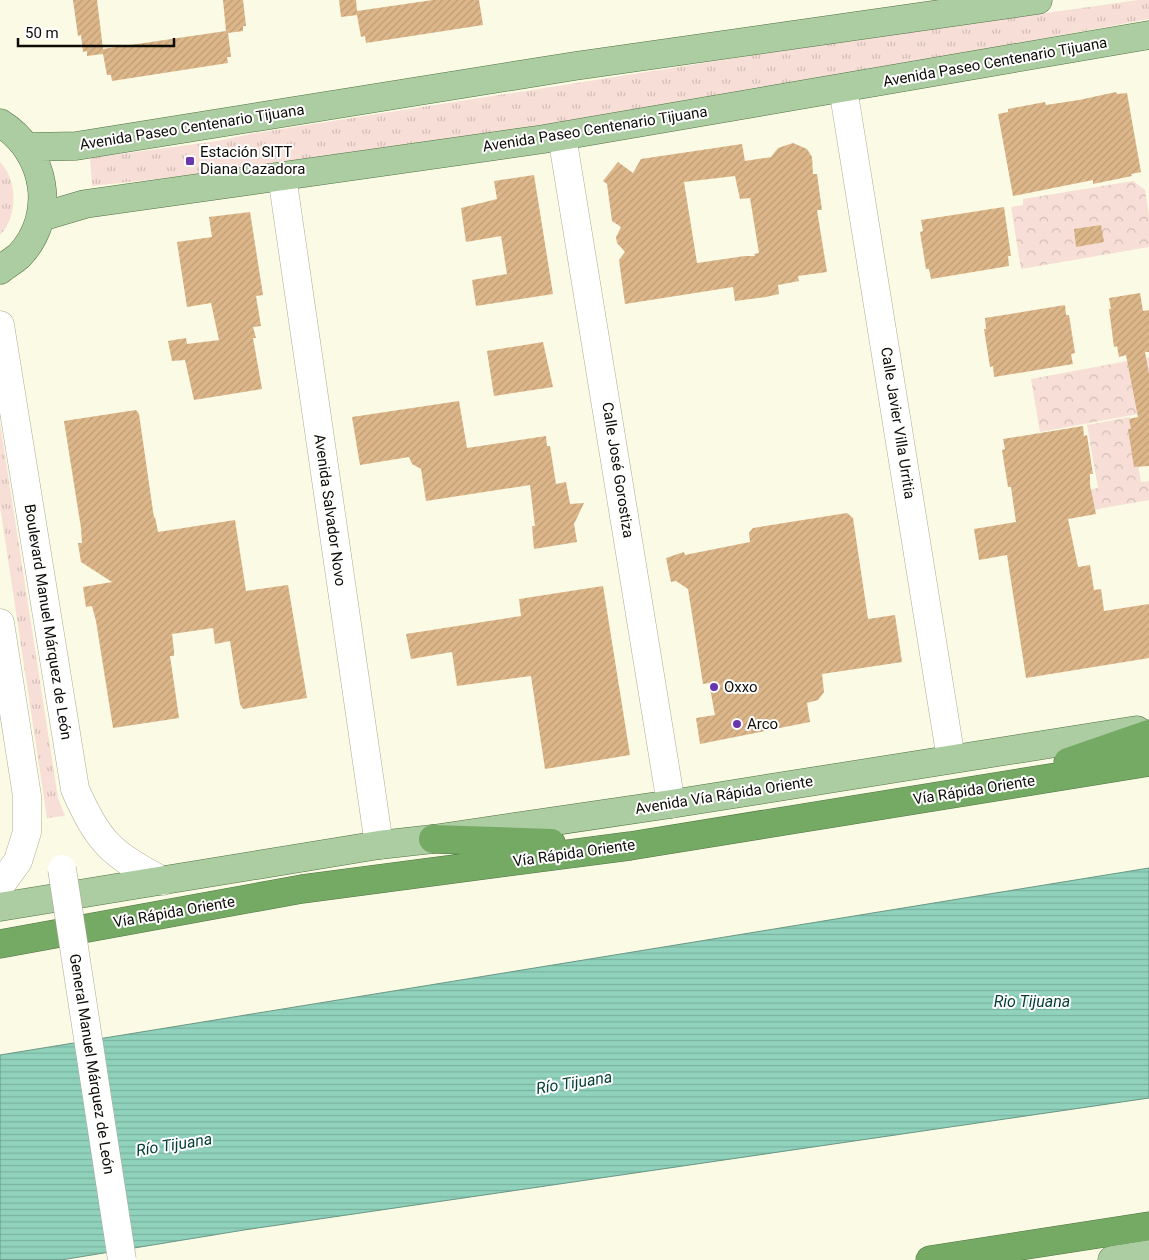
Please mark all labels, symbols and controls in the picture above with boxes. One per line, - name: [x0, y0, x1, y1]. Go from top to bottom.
- scale bar: [18, 15, 174, 47]
- text: 50 m: [25, 24, 59, 42]
- street label: Avenida Paseo Centenario Tijuana: [881, 33, 1109, 91]
- street label: Avenida Paseo Centenario Tijuana: [78, 100, 306, 154]
- street label: Avenida Paseo Centenario Tijuana: [481, 102, 709, 156]
- place label: Estación SITT Diana Cazadora: [200, 143, 305, 178]
- marker: Estación SITT Diana Cazadora: [184, 155, 196, 167]
- street label: Calle Javier Villa Urritia: [877, 346, 919, 500]
- street label: Calle José Gorostiza: [598, 401, 638, 539]
- street label: Avenida Salvador Novo: [310, 433, 350, 587]
- street label: Boulevard Manuel Márquez de León: [20, 503, 76, 741]
- place label: Oxxo: [724, 678, 758, 696]
- marker: Oxxo: [708, 681, 720, 693]
- place label: Arco: [747, 715, 778, 733]
- marker: Arco: [731, 718, 743, 730]
- street label: Vía Rápida Oriente: [912, 771, 1036, 809]
- street label: Avenida Vía Rápida Oriente: [634, 772, 814, 818]
- street label: Vía Rápida Oriente: [512, 836, 636, 870]
- street label: Vía Rápida Oriente: [112, 892, 236, 932]
- street label: General Manuel Márquez de León: [66, 952, 118, 1176]
- water label: Rio Tijuana: [994, 992, 1070, 1011]
- water label: Río Tijuana: [535, 1067, 613, 1098]
- water label: Río Tijuana: [135, 1129, 213, 1160]

